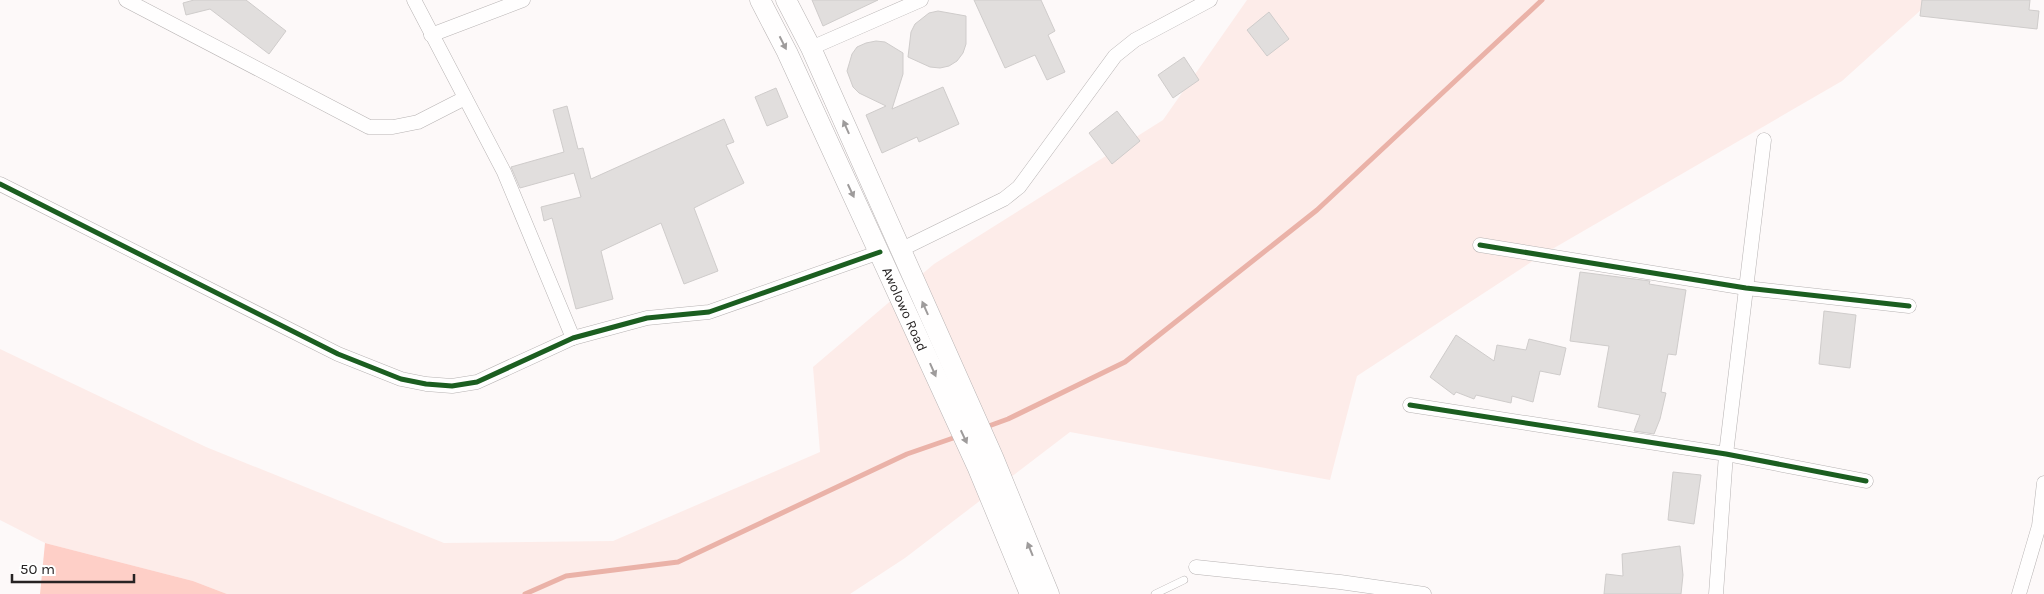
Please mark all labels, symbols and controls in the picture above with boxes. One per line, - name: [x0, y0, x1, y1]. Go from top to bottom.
- one-way arrow: [779, 36, 787, 51]
- one-way arrow: [841, 120, 849, 134]
- one-way arrow: [848, 184, 856, 198]
- street label: Awolowo Road: [878, 264, 931, 354]
- one-way arrow: [921, 301, 929, 315]
- one-way arrow: [930, 363, 938, 377]
- one-way arrow: [960, 430, 968, 444]
- one-way arrow: [1026, 542, 1034, 556]
- scale bar: [12, 552, 135, 584]
- text: 50 m: [20, 560, 55, 578]

